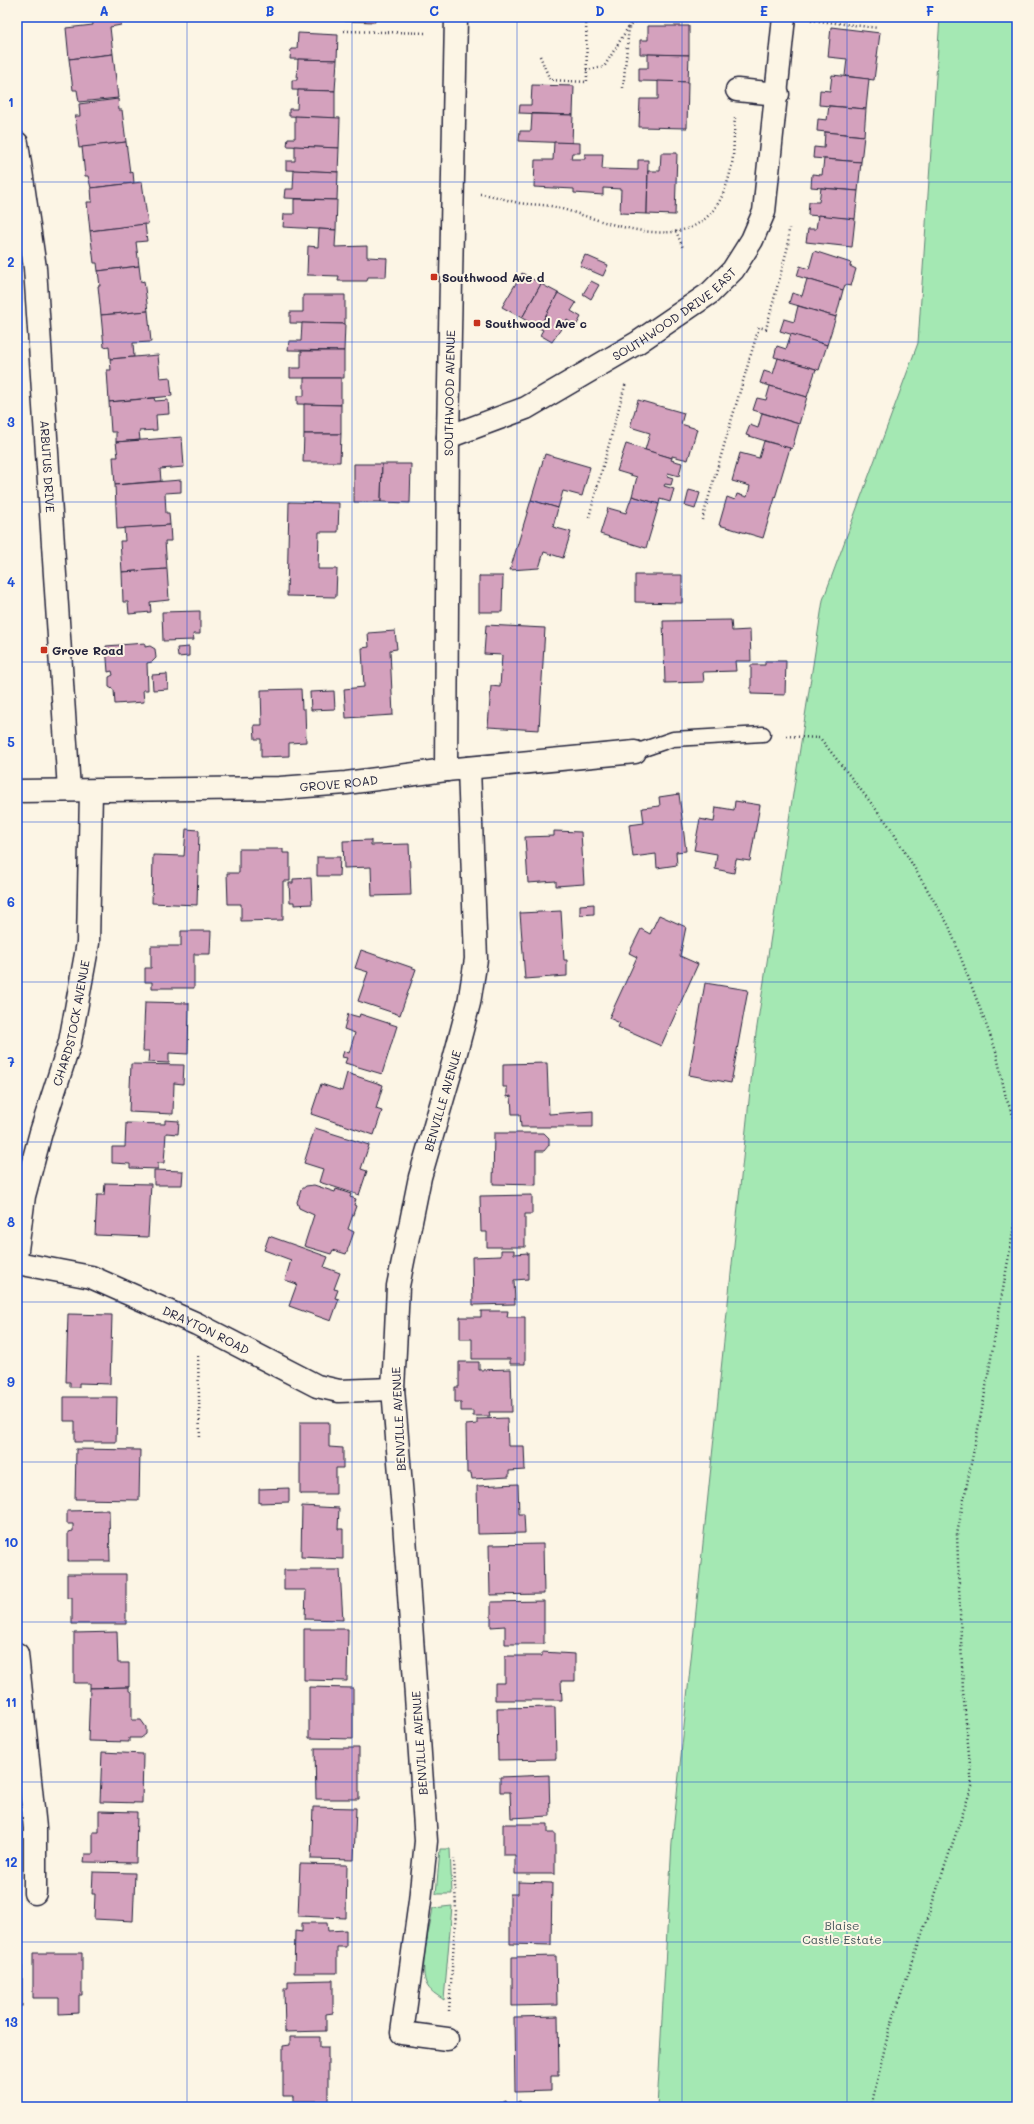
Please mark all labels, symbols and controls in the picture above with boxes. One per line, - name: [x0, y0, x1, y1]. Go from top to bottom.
- text: A: [99, 2, 109, 19]
- text: B: [266, 2, 275, 19]
- text: C: [429, 2, 439, 19]
- text: D: [595, 2, 605, 19]
- text: E: [760, 2, 768, 19]
- text: F: [926, 2, 934, 19]
- text: 1: [8, 93, 14, 110]
- text: 2: [7, 253, 15, 270]
- street label: SOUTHWOOD DRIVE EAST: [609, 263, 740, 364]
- place label: Southwood Ave d: [442, 269, 545, 285]
- marker: Southwood Ave d: [429, 272, 439, 282]
- place label: Southwood Ave c: [485, 315, 587, 331]
- marker: Southwood Ave c: [472, 318, 482, 328]
- street label: SOUTHWOOD AVENUE: [440, 330, 458, 456]
- text: 3: [7, 413, 15, 430]
- street label: ARBUTUS DRIVE: [37, 420, 59, 513]
- text: 4: [7, 573, 15, 590]
- place label: Grove Road: [52, 642, 124, 658]
- marker: Grove Road: [39, 645, 49, 655]
- text: 5: [7, 733, 15, 750]
- street label: GROVE ROAD: [299, 771, 379, 794]
- text: 6: [7, 893, 15, 910]
- street label: CHARDSTOCK AVENUE: [48, 959, 93, 1088]
- street label: BENVILLE AVENUE: [420, 1048, 464, 1153]
- text: 7: [7, 1053, 15, 1070]
- text: 8: [7, 1213, 15, 1230]
- street label: DRAYTON ROAD: [160, 1302, 252, 1358]
- street label: BENVILLE AVENUE: [387, 1366, 409, 1472]
- text: 9: [7, 1373, 15, 1390]
- text: 10: [4, 1533, 18, 1550]
- street label: BENVILLE AVENUE: [407, 1690, 431, 1796]
- text: 11: [5, 1693, 17, 1710]
- text: 12: [4, 1853, 18, 1870]
- park label: Blaise Castle Estate: [802, 1917, 882, 1947]
- text: 13: [4, 2013, 18, 2030]

